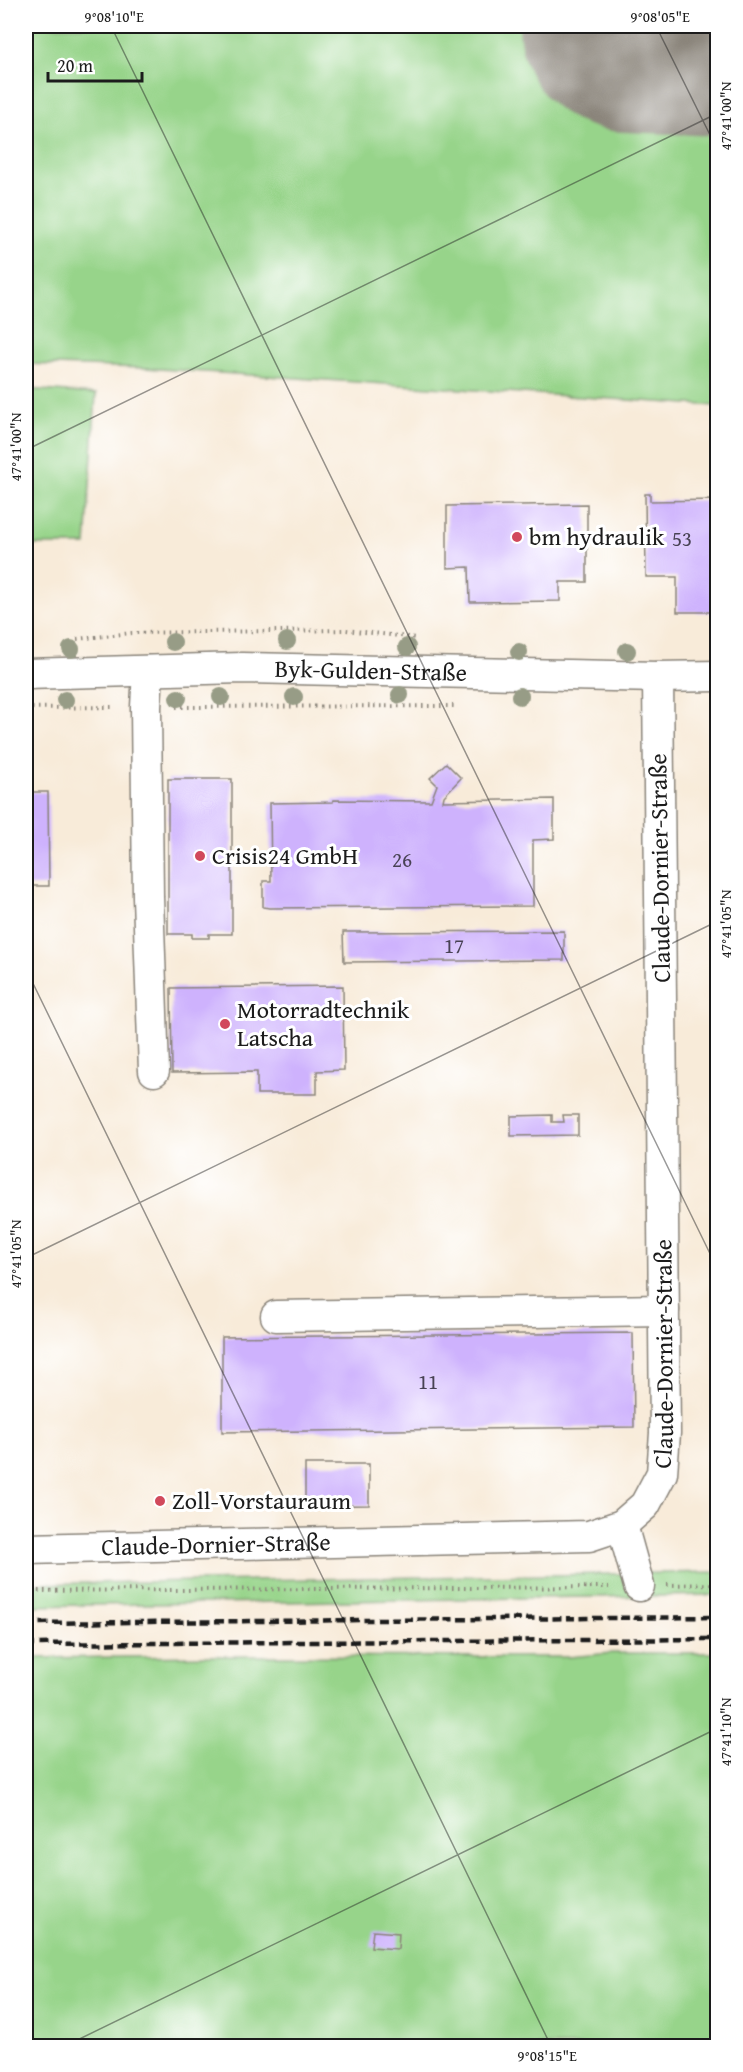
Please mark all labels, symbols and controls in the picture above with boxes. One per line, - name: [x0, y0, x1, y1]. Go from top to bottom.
- text: 9°08'10"E: [84, 6, 144, 27]
- text: 9°08'05"E: [630, 6, 690, 27]
- scale bar: [48, 45, 142, 83]
- text: 20 m: [57, 52, 93, 79]
- text: 47°41'00"N: [715, 81, 736, 150]
- text: 47°41'00"N: [5, 412, 26, 481]
- place label: bm hydraulik: [529, 519, 665, 554]
- house number: 53: [672, 523, 692, 554]
- marker: bm hydraulik: [510, 530, 524, 544]
- street label: Byk-Gulden-Straße: [274, 651, 467, 690]
- street label: Claude-Dornier-Straße: [640, 753, 679, 983]
- place label: Crisis24 GmbH: [212, 838, 358, 873]
- house number: 26: [392, 844, 412, 875]
- marker: Crisis24 GmbH: [193, 849, 207, 863]
- text: 47°41'05"N: [715, 889, 736, 958]
- house number: 17: [444, 930, 464, 961]
- place label: Motorradtechnik Latscha: [237, 992, 410, 1055]
- marker: Motorradtechnik Latscha: [218, 1017, 232, 1031]
- text: 47°41'05"N: [5, 1219, 26, 1288]
- street label: Claude-Dornier-Straße: [644, 1239, 682, 1470]
- house number: 11: [418, 1366, 438, 1397]
- place label: Zoll-Vorstauraum: [172, 1483, 351, 1518]
- marker: Zoll-Vorstauraum: [153, 1494, 167, 1508]
- street label: Claude-Dornier-Straße: [101, 1524, 331, 1564]
- text: 47°41'10"N: [715, 1697, 736, 1766]
- text: 9°08'15"E: [517, 2045, 577, 2066]

